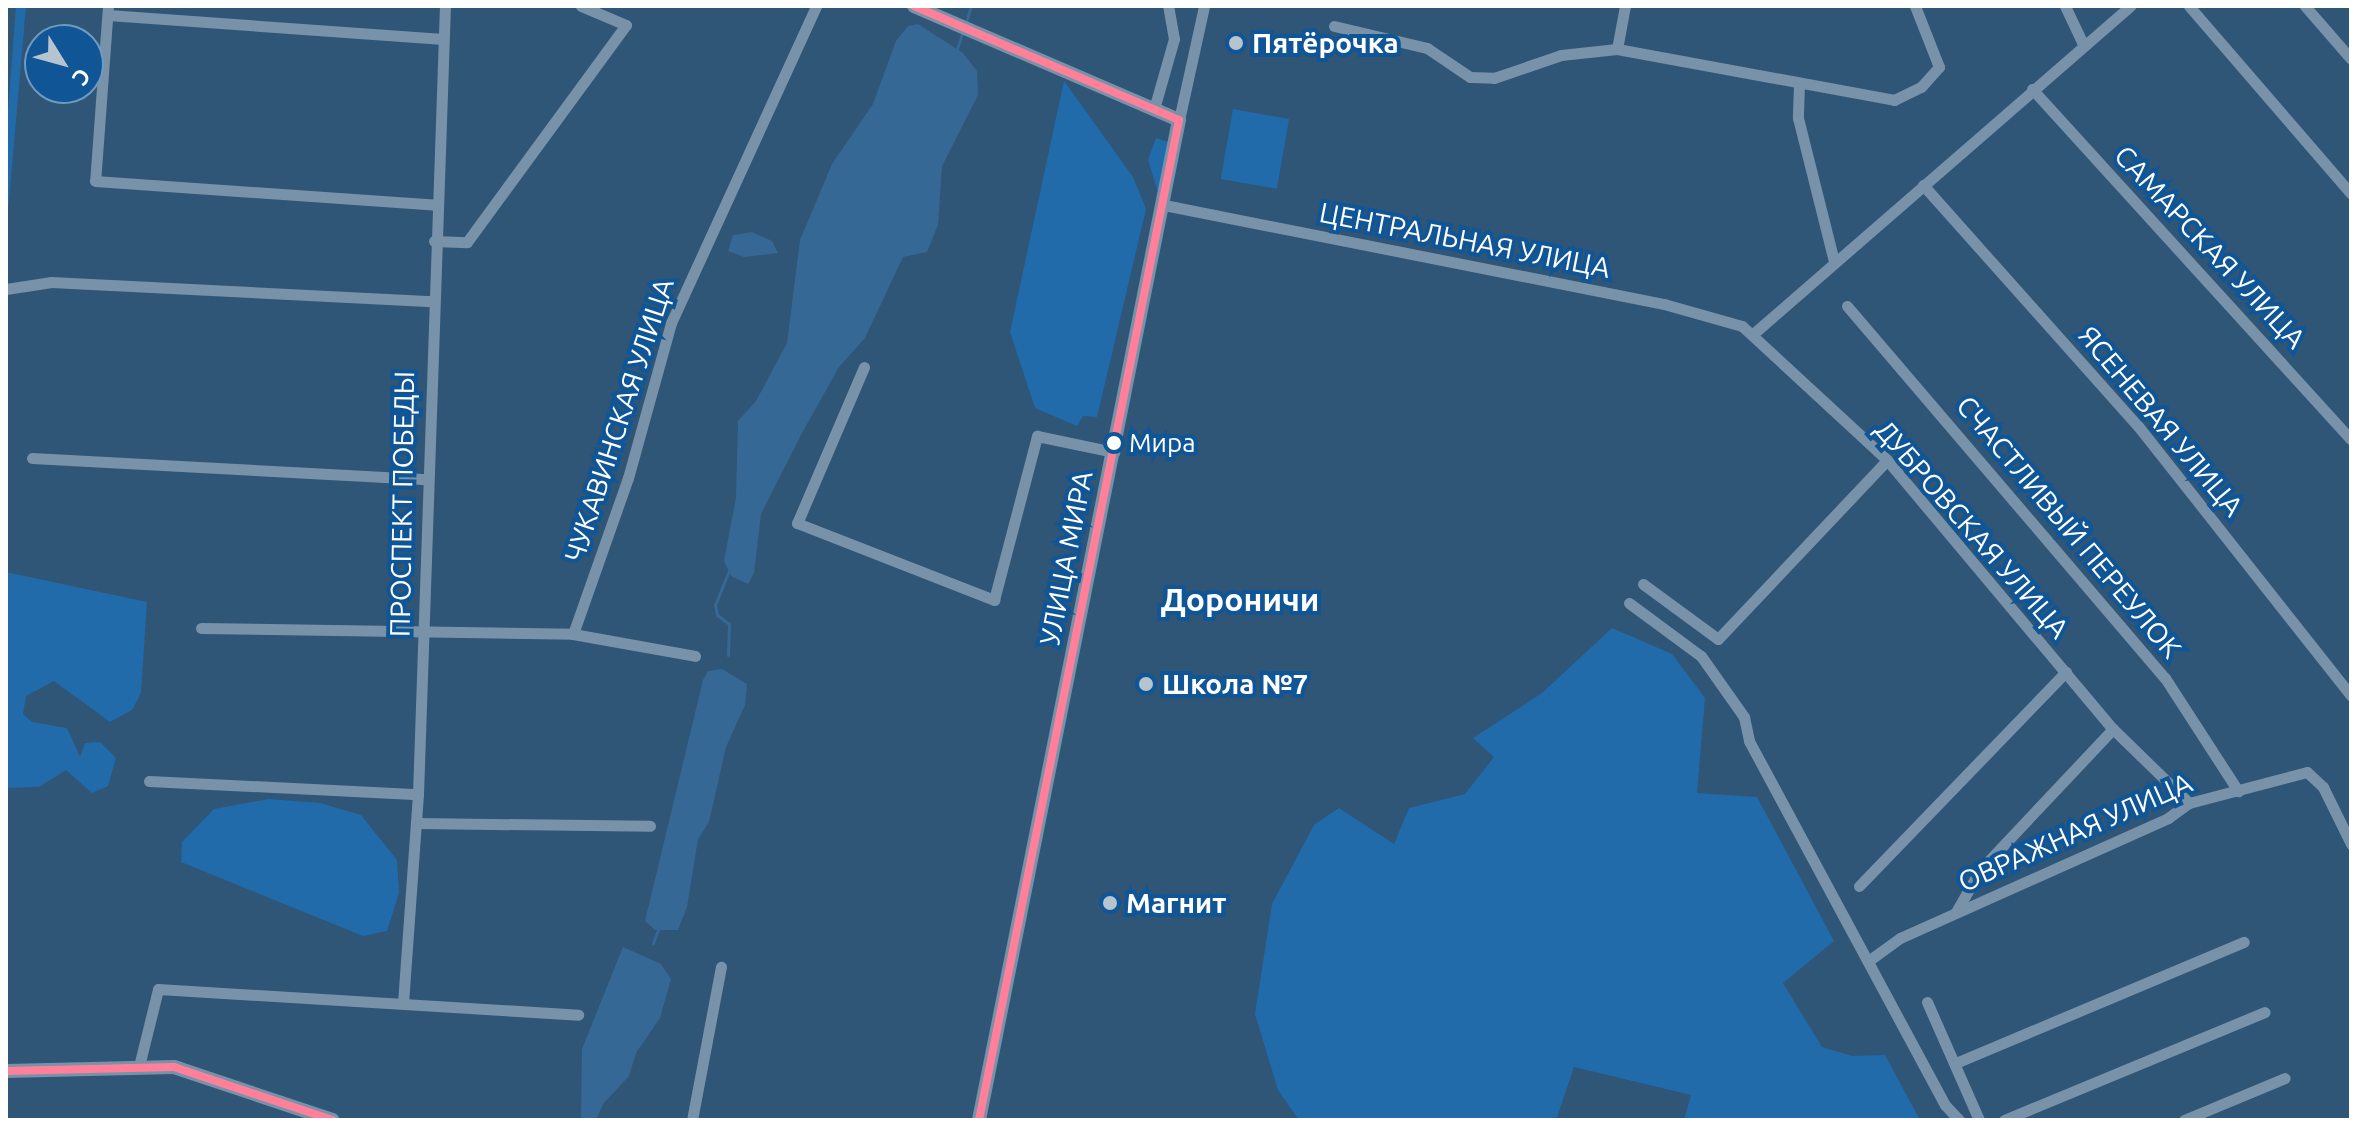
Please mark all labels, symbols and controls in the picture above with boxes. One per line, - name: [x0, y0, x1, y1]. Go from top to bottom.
- north arrow: [24, 24, 104, 104]
- place label: Пятёрочка: [1252, 26, 1399, 60]
- marker: Пятёрочка: [1227, 34, 1245, 52]
- text: С: [68, 64, 96, 91]
- street label: САМАРСКАЯ УЛИЦА: [2107, 139, 2313, 355]
- street label: ЦЕНТРАЛЬНАЯ УЛИЦА: [1317, 195, 1613, 285]
- street label: ЧУКАВИНСКАЯ УЛИЦА: [557, 274, 681, 566]
- street label: ЯСЕНЕВАЯ УЛИЦА: [2072, 319, 2250, 523]
- street label: ПРОСПЕКТ ПОБЕДЫ: [383, 371, 421, 637]
- street label: СЧАСТЛИВЫЙ ПЕРЕУЛОК: [1950, 389, 2188, 665]
- street label: ДУБРОВСКАЯ УЛИЦА: [1868, 413, 2076, 645]
- place label: Мира: [1129, 427, 1196, 459]
- marker: Мира: [1106, 435, 1122, 451]
- street label: УЛИЦА МИРА: [1033, 468, 1099, 648]
- district label: Дороничи: [1161, 580, 1319, 618]
- place label: Школа №7: [1162, 667, 1308, 701]
- marker: Школа №7: [1137, 675, 1155, 693]
- street label: ОВРАЖНАЯ УЛИЦА: [1953, 765, 2197, 899]
- place label: Магнит: [1126, 886, 1226, 920]
- marker: Магнит: [1101, 894, 1119, 912]

